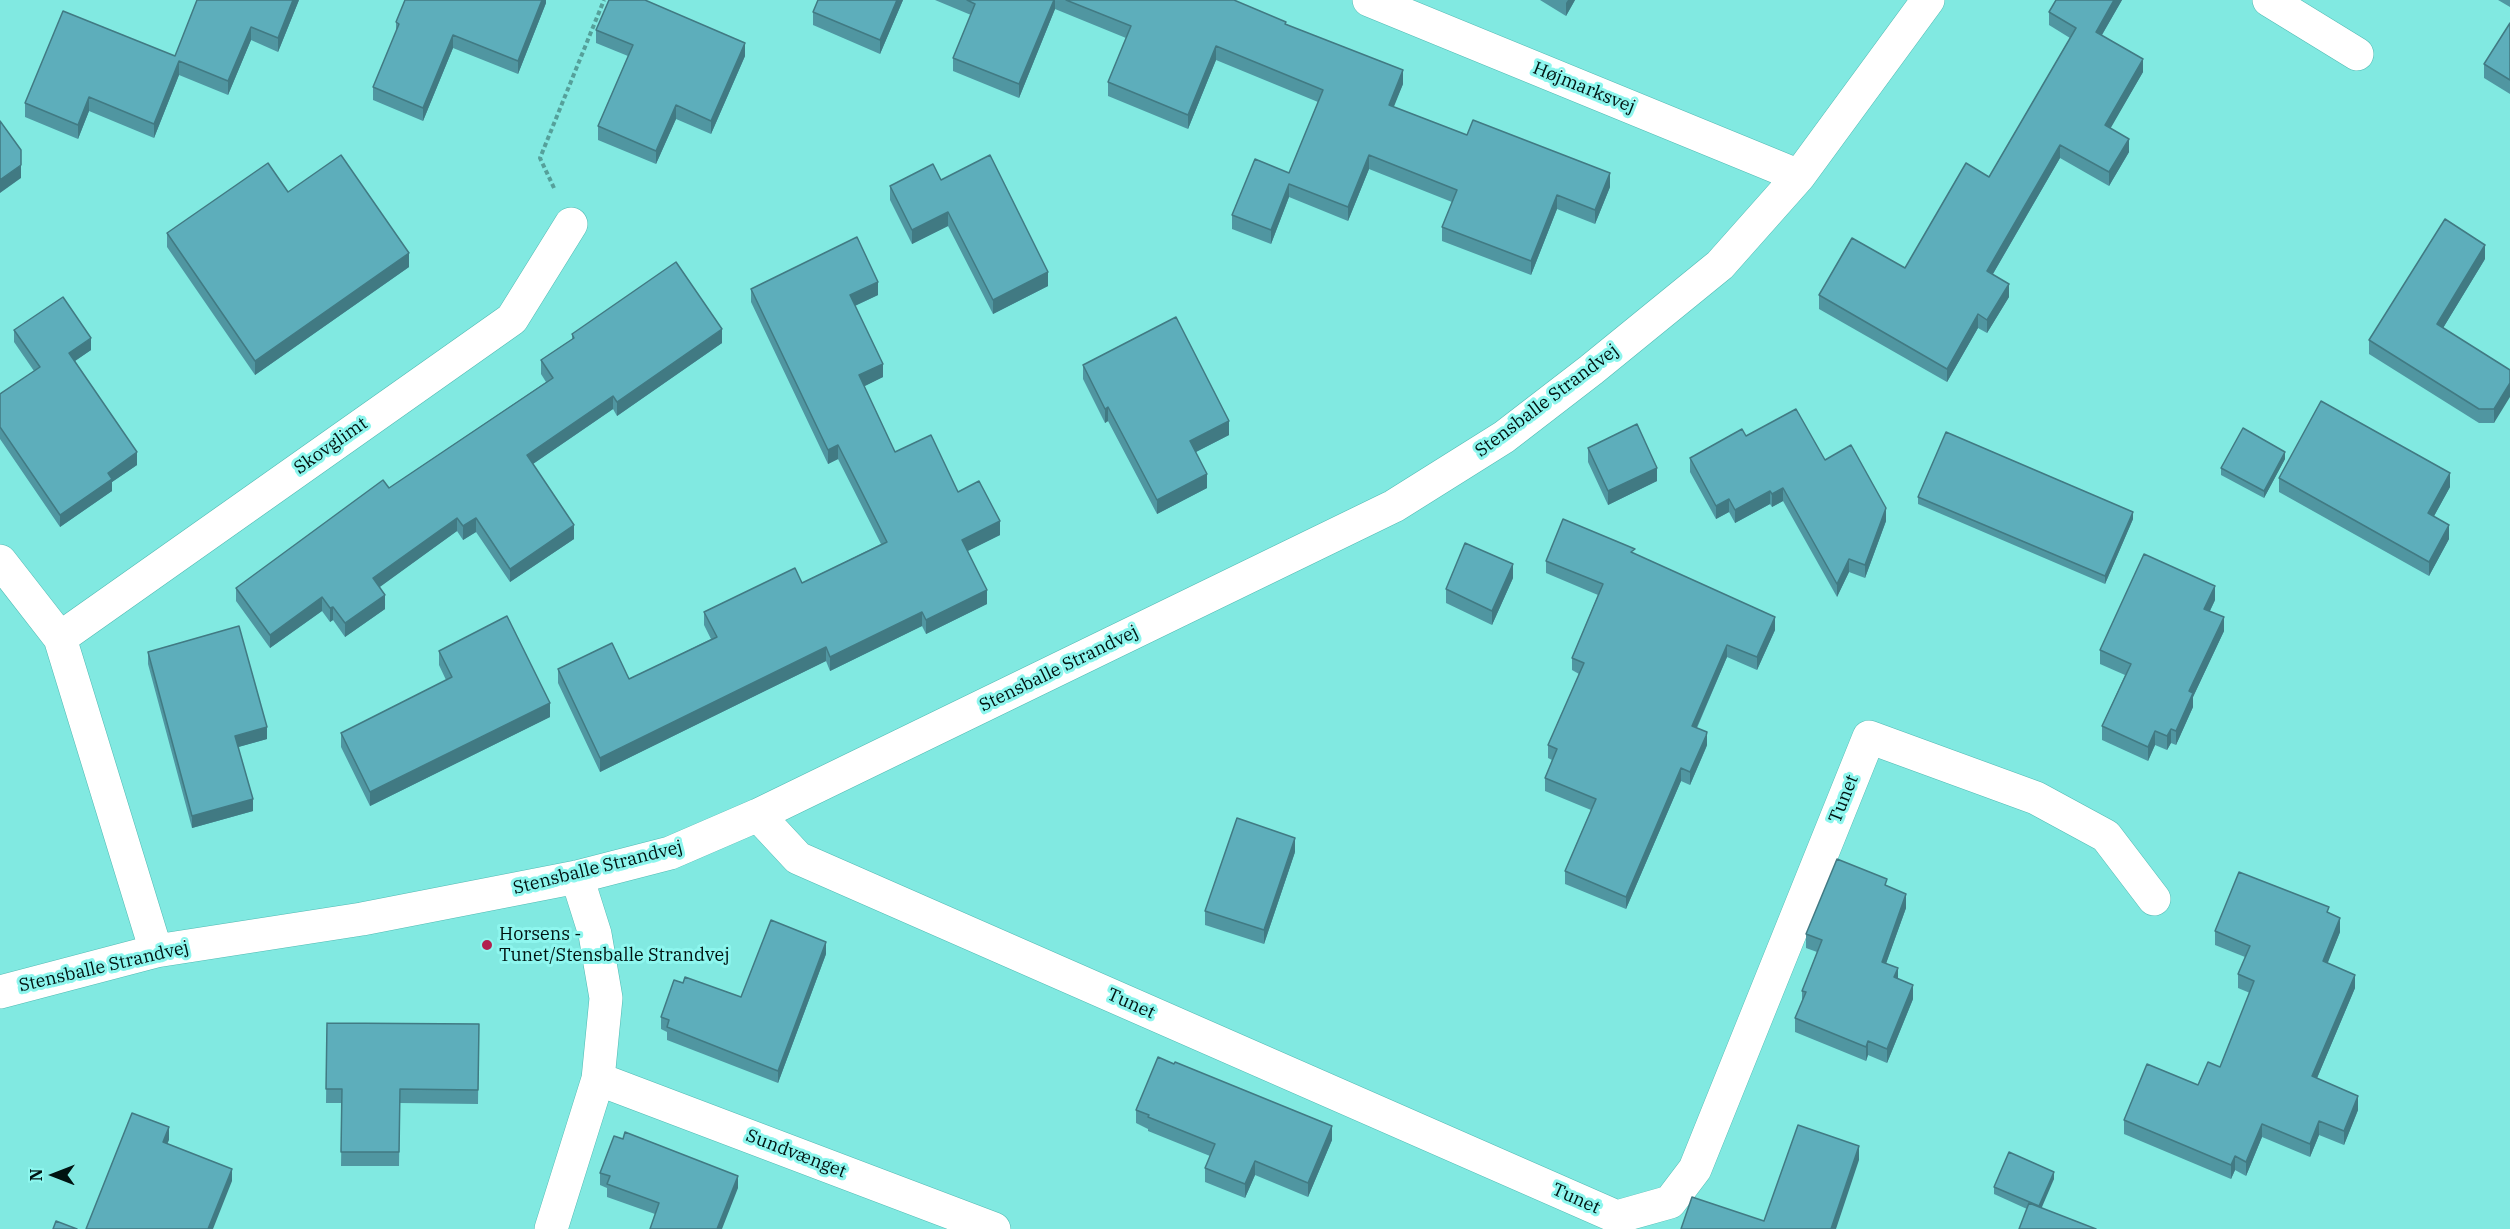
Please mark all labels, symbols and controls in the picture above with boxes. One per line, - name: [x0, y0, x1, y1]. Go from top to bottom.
- street label: Højmarksvej: [1530, 58, 1638, 118]
- street label: Stensballe Strandvej: [1471, 340, 1623, 462]
- street label: Skovglimt: [290, 413, 372, 479]
- street label: Stensballe Strandvej: [976, 621, 1142, 717]
- street label: Tunet: [1825, 772, 1863, 826]
- street label: Stensballe Strandvej: [511, 836, 685, 900]
- place label: Horsens - Tunet/Stensballe Strandvej: [499, 924, 730, 966]
- street label: Stensballe Strandvej: [17, 937, 191, 997]
- marker: Horsens - Tunet/Stensballe Strandvej: [480, 938, 494, 952]
- street label: Tunet: [1104, 984, 1158, 1024]
- street label: Sundvænget: [743, 1125, 849, 1183]
- north arrow: [24, 1145, 84, 1205]
- text: N: [26, 1169, 46, 1181]
- street label: Tunet: [1549, 1179, 1603, 1219]

